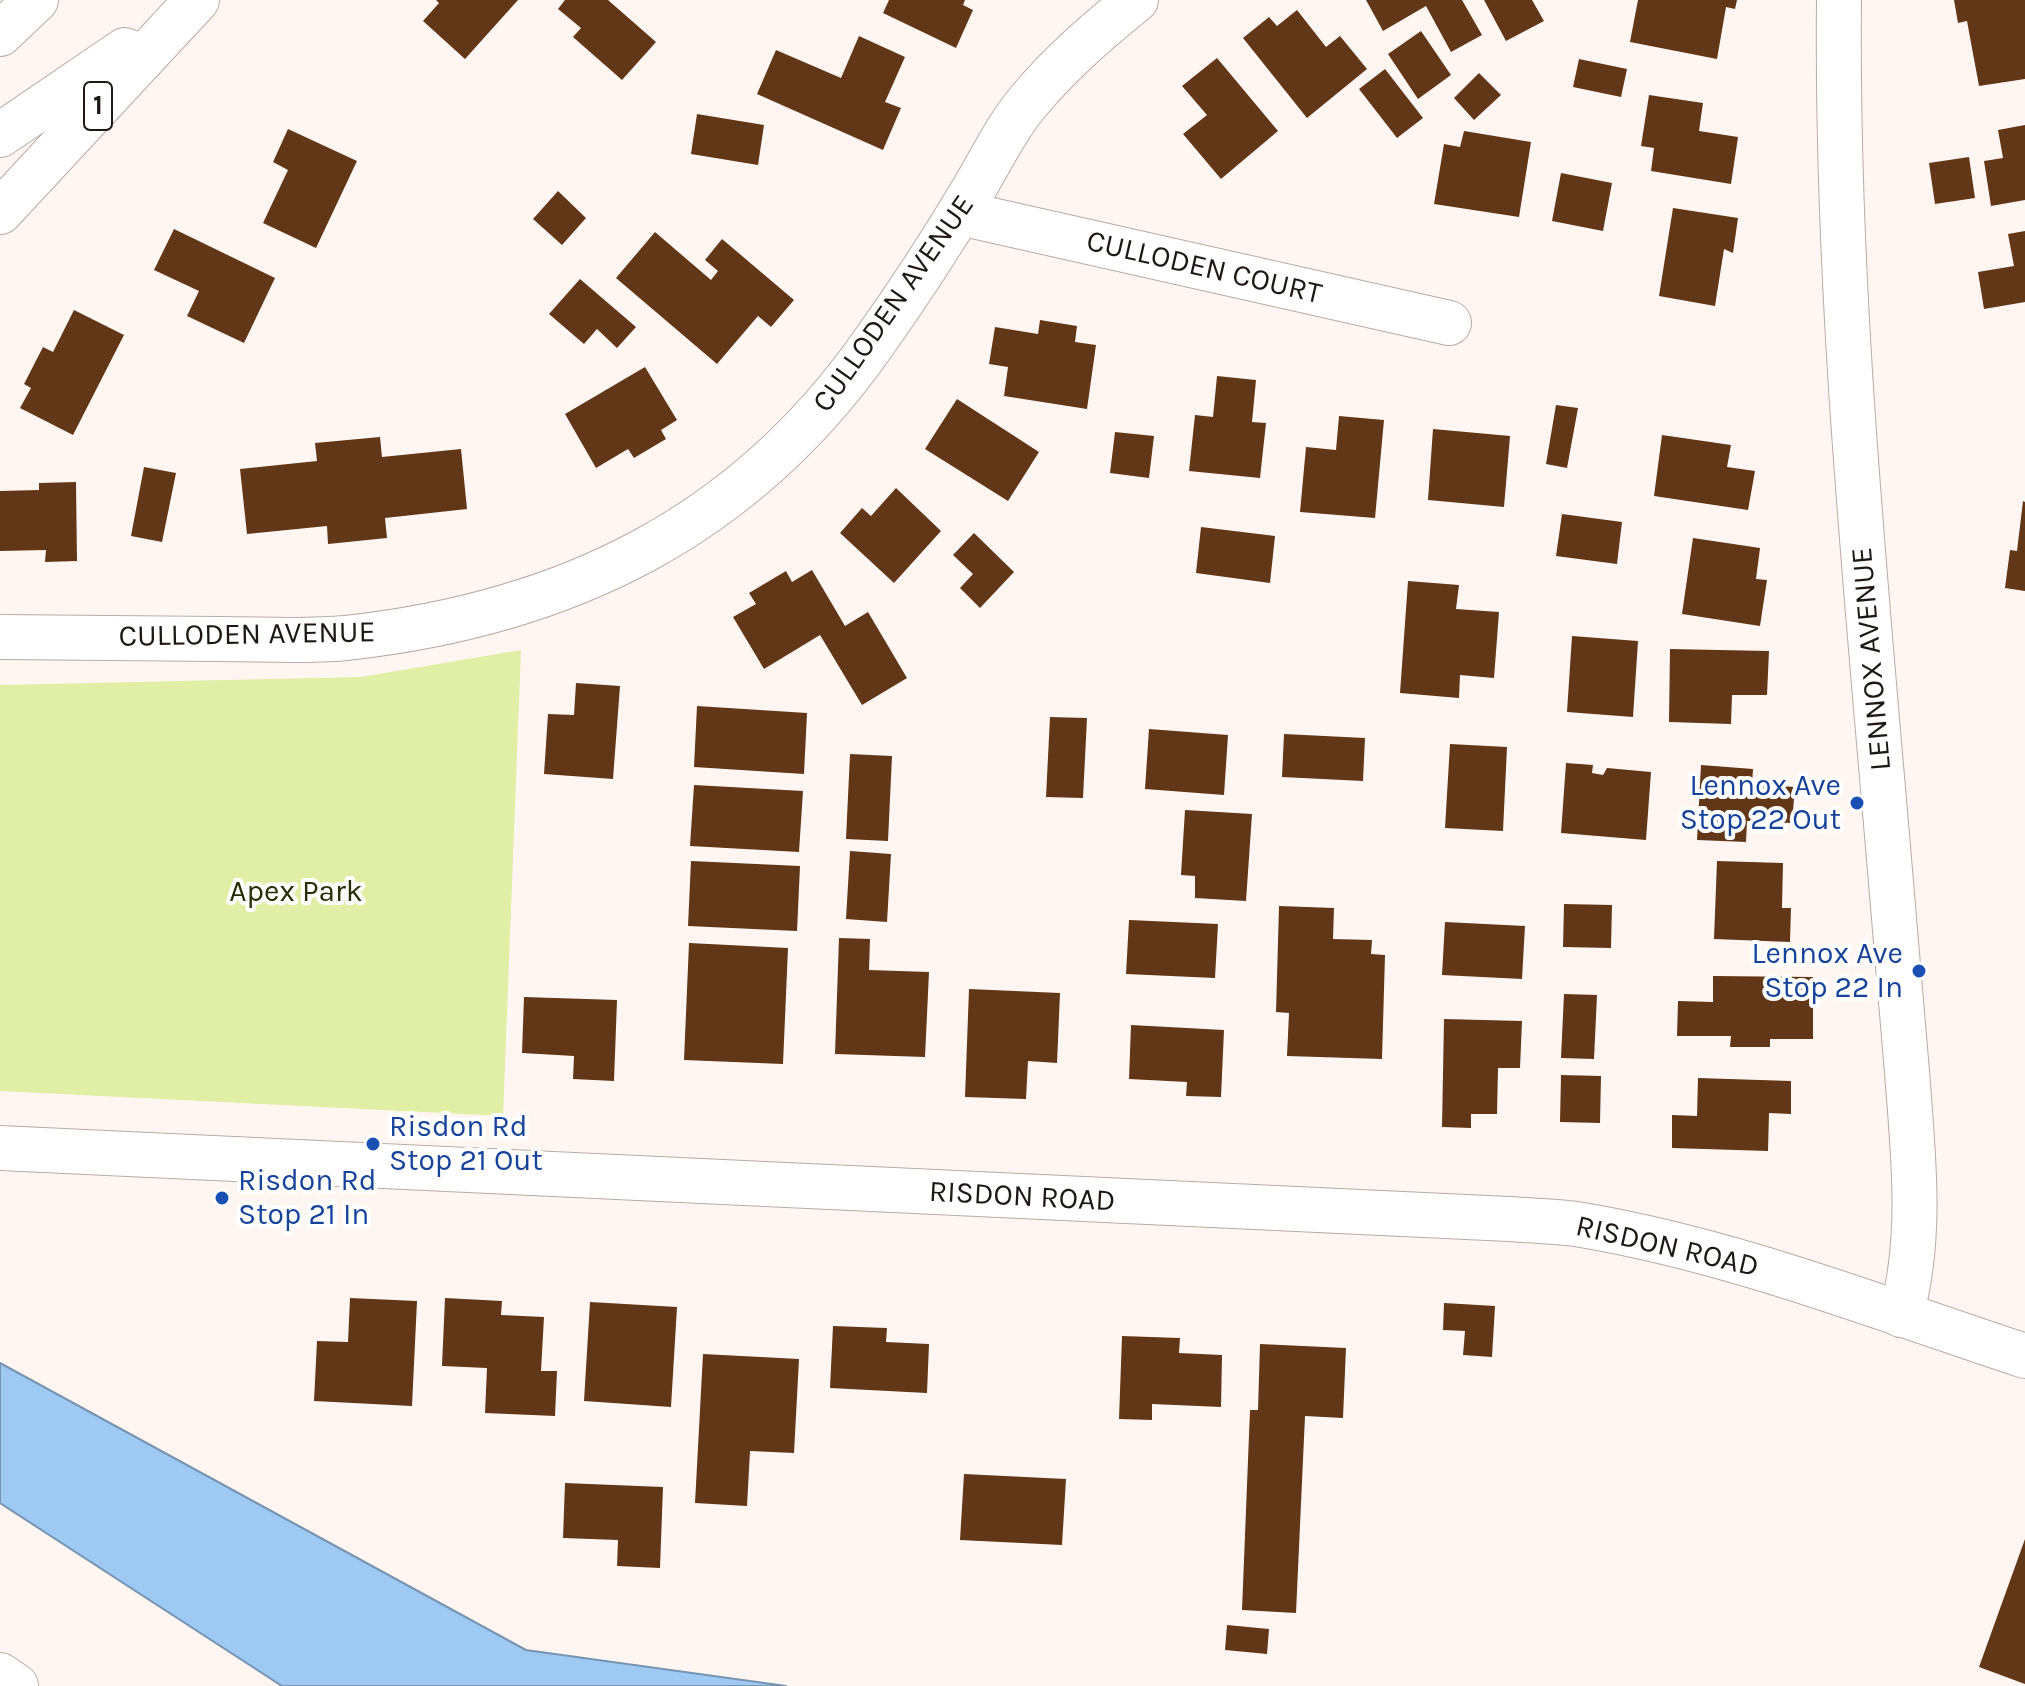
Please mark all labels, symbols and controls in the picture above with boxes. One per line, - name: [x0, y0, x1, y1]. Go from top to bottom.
- road number: 1: [84, 82, 112, 130]
- street label: CULLODEN AVENUE: [806, 188, 982, 420]
- street label: CULLODEN COURT: [1083, 223, 1325, 313]
- street label: LENNOX AVENUE: [1844, 546, 1900, 772]
- street label: CULLODEN AVENUE: [118, 615, 376, 655]
- place label: Lennox Ave Stop 22 Out: [1680, 768, 1841, 838]
- marker: Lennox Ave Stop 22 Out: [1848, 794, 1866, 812]
- park label: Apex Park: [229, 874, 363, 910]
- place label: Lennox Ave Stop 22 In: [1751, 936, 1903, 1006]
- marker: Lennox Ave Stop 22 In: [1910, 962, 1928, 980]
- place label: Risdon Rd Stop 21 Out: [389, 1109, 543, 1180]
- marker: Risdon Rd Stop 21 Out: [364, 1135, 382, 1153]
- place label: Risdon Rd Stop 21 In: [238, 1163, 377, 1234]
- street label: RISDON ROAD: [928, 1174, 1116, 1220]
- marker: Risdon Rd Stop 21 In: [213, 1189, 231, 1207]
- street label: RISDON ROAD: [1572, 1208, 1762, 1286]

